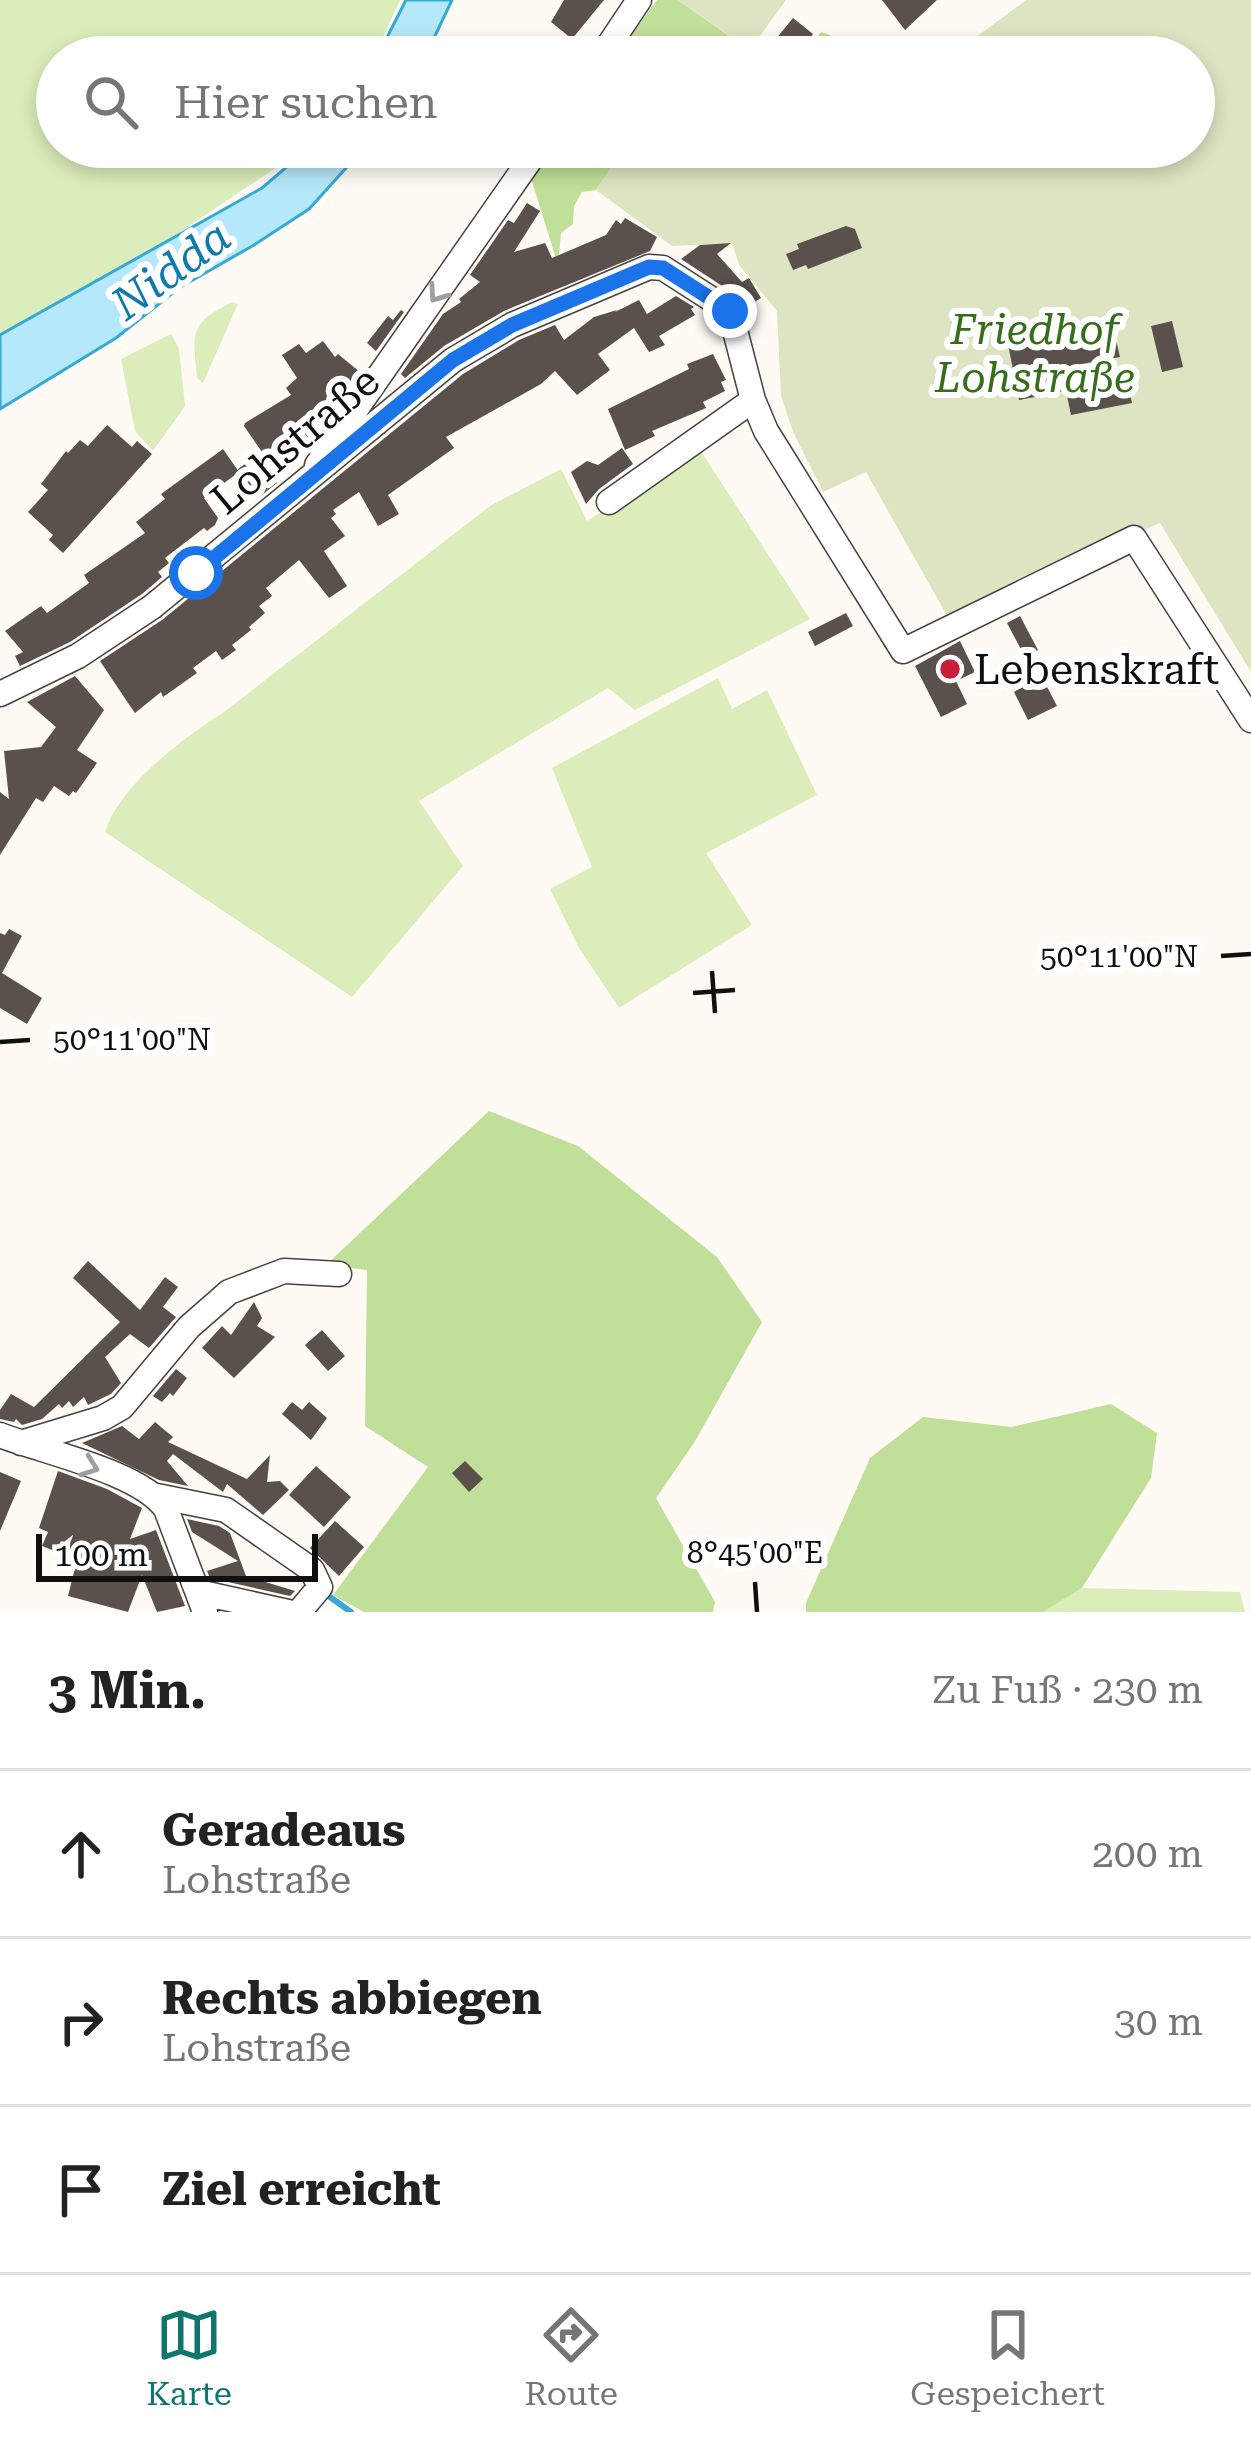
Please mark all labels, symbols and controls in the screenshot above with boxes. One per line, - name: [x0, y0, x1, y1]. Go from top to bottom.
- search box: [36, 36, 1215, 168]
- icon: search: [78, 69, 144, 135]
- text: Hier suchen: [174, 76, 438, 129]
- water label: Nidda: [101, 209, 241, 331]
- one-way arrow: [429, 281, 451, 303]
- route end: [703, 284, 757, 338]
- park label: Friedhof Lohstraße: [934, 305, 1135, 402]
- street label: Lohstraße: [201, 356, 389, 524]
- route start: [169, 546, 223, 600]
- place label: Lebenskraft: [974, 645, 1219, 694]
- marker: Lebenskraft: [937, 656, 963, 682]
- text: 50°11'00"N: [1040, 939, 1198, 974]
- text: 50°11'00"N: [53, 1022, 211, 1057]
- one-way arrow: [78, 1453, 99, 1477]
- scale bar: [36, 1528, 318, 1581]
- text: 100 m: [54, 1535, 148, 1574]
- text: 8°45'00"E: [687, 1535, 823, 1570]
- text: 3 Min.: [48, 1661, 206, 1720]
- text: Zu Fuß · 230 m: [932, 1667, 1203, 1713]
- text: Geradeaus: [162, 1804, 405, 1857]
- icon: ahead: [48, 1821, 114, 1887]
- text: 200 m: [1092, 1831, 1203, 1877]
- text: Lohstraße: [162, 1857, 351, 1903]
- text: Rechts abbiegen: [162, 1972, 542, 2025]
- icon: right: [48, 1989, 114, 2055]
- text: 30 m: [1114, 1999, 1203, 2045]
- text: Lohstraße: [162, 2025, 351, 2071]
- icon: arrive: [48, 2157, 114, 2223]
- text: Ziel erreicht: [162, 2163, 441, 2216]
- tab: Karte: [146, 2302, 232, 2413]
- tab: Route: [524, 2302, 618, 2413]
- tab: Gespeichert: [910, 2302, 1105, 2413]

